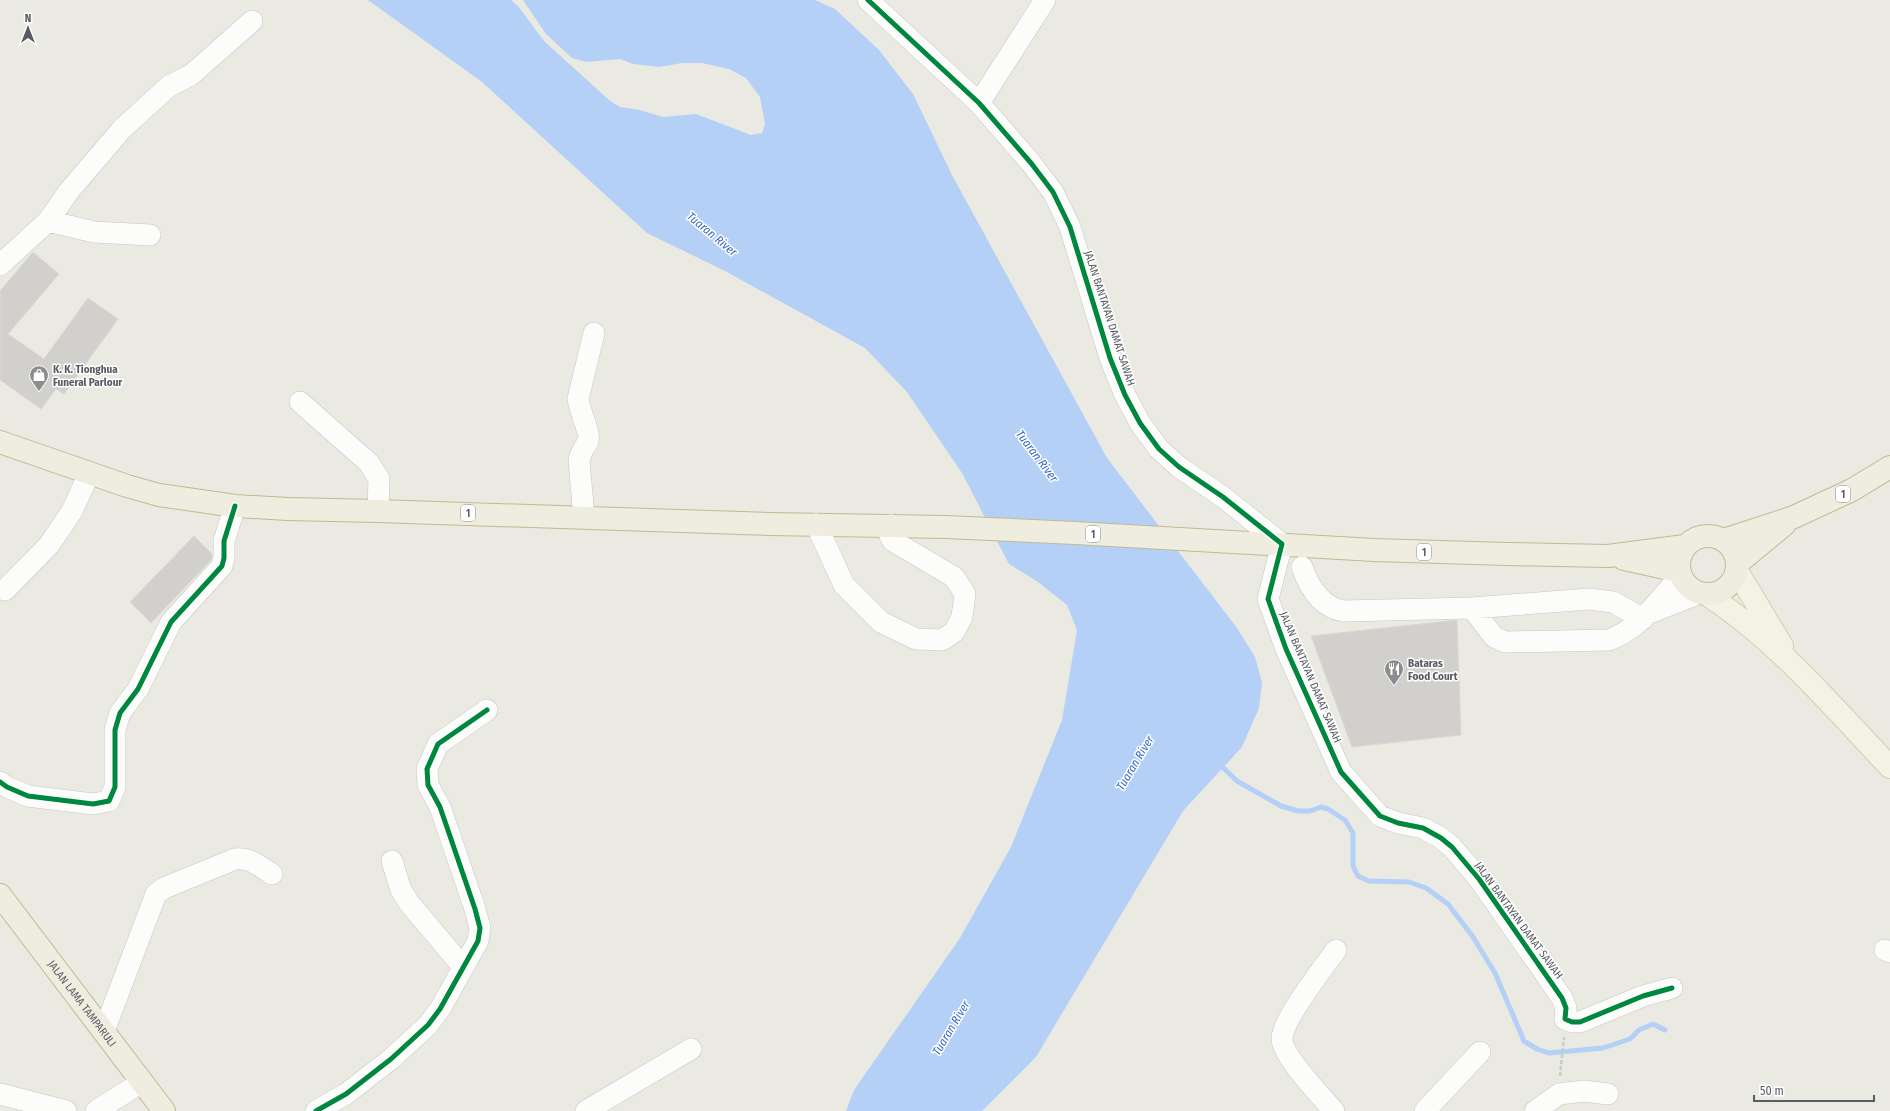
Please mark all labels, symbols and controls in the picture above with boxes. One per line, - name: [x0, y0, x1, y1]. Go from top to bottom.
- north arrow: [8, 8, 48, 48]
- text: N: [25, 12, 31, 25]
- water label: Tuaran River: [684, 209, 741, 260]
- street label: JALAN BANTAYAN DAMAT SAWAH: [1081, 249, 1138, 387]
- place label: K. K. Tionghua Funeral Parlour: [53, 363, 123, 389]
- shop icon: K. K. Tionghua Funeral Parlour: [28, 364, 50, 392]
- water label: Tuaran River: [1013, 427, 1062, 485]
- road number: 1: [1836, 486, 1850, 502]
- road number: 1: [461, 505, 475, 521]
- road number: 1: [1086, 526, 1100, 542]
- road number: 1: [1417, 544, 1431, 560]
- street label: JALAN BANTAYAN DAMAT SAWAH: [1277, 609, 1344, 745]
- place label: Bataras Food Court: [1408, 657, 1458, 683]
- restaurant icon: Bataras Food Court: [1383, 658, 1405, 686]
- water label: Tuaran River: [1113, 732, 1157, 793]
- street label: JALAN BANTAYAN DAMAT SAWAH: [1472, 859, 1565, 981]
- street label: JALAN LAMA TAMPARULI: [45, 958, 119, 1049]
- water label: Tuaran River: [929, 997, 973, 1058]
- scale bar: [1754, 1077, 1874, 1103]
- text: 50 m: [1760, 1084, 1784, 1098]

